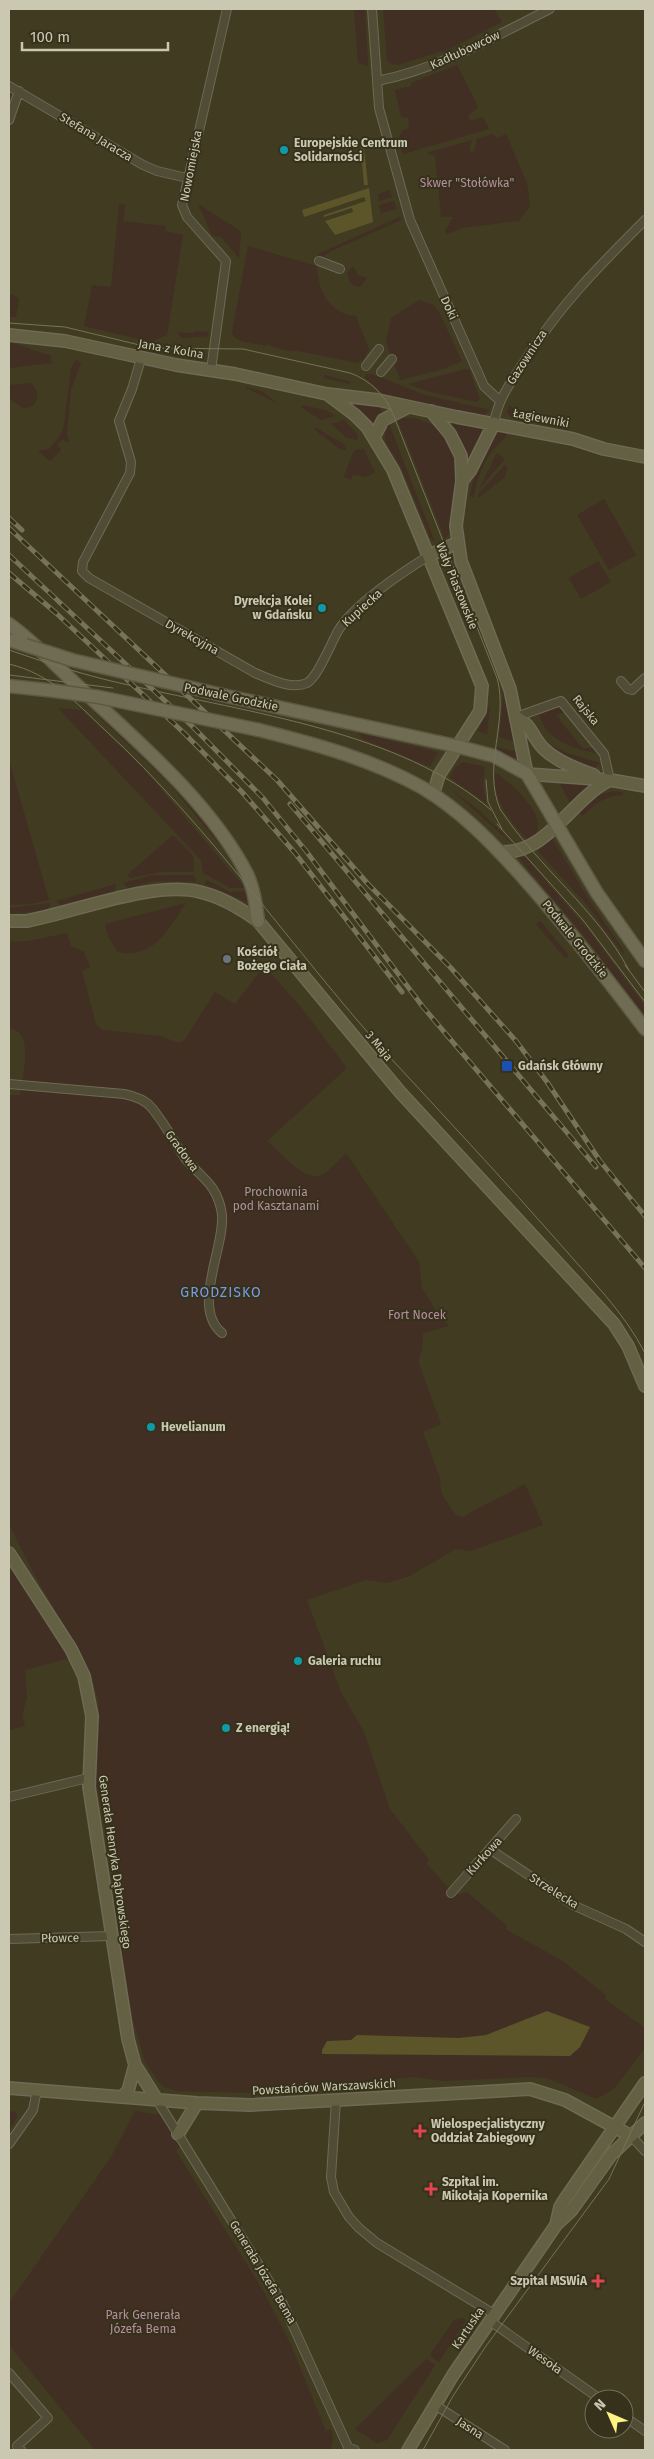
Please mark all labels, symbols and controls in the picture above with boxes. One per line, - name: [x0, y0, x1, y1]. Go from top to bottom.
- scale bar: [22, 20, 169, 52]
- text: 100 m: [30, 28, 70, 46]
- street label: Kadłubowców: [428, 28, 502, 72]
- street label: Stefana Jaracza: [57, 110, 135, 164]
- street label: Nowomiejska: [177, 129, 205, 203]
- place label: Europejskie Centrum Solidarności: [294, 136, 408, 164]
- marker: Europejskie Centrum Solidarności: [278, 144, 290, 156]
- park label: Skwer "Stołówka": [420, 176, 514, 190]
- street label: Doki: [438, 294, 460, 322]
- street label: Gazownicza: [504, 327, 550, 387]
- street label: Jana z Kolna: [137, 336, 205, 362]
- street label: Łagiewniki: [512, 406, 570, 430]
- street label: Wały Piastowskie: [433, 540, 481, 632]
- street label: Kupiecka: [339, 586, 385, 630]
- place label: Dyrekcja Kolei w Gdańsku: [234, 594, 312, 622]
- marker: Dyrekcja Kolei w Gdańsku: [316, 602, 328, 614]
- street label: Dyrekcyjna: [163, 617, 221, 657]
- street label: Podwale Grodzkie: [183, 680, 279, 714]
- street label: Rajska: [570, 692, 602, 728]
- street label: Podwale Grodzkie: [539, 897, 611, 981]
- place label: Kościół Bożego Ciała: [237, 945, 307, 973]
- marker: Kościół Bożego Ciała: [221, 953, 233, 965]
- street label: 3 Maja: [362, 1028, 396, 1064]
- marker: Gdańsk Główny: [500, 1059, 514, 1073]
- place label: Gdańsk Główny: [518, 1059, 603, 1073]
- street label: Gradowa: [162, 1128, 202, 1174]
- park label: Prochownia pod Kasztanami: [233, 1185, 319, 1213]
- district label: GRODZISKO: [180, 1284, 262, 1301]
- park label: Fort Nocek: [388, 1308, 447, 1322]
- place label: Hevelianum: [161, 1420, 226, 1434]
- marker: Hevelianum: [145, 1421, 157, 1433]
- place label: Galeria ruchu: [308, 1654, 381, 1668]
- marker: Galeria ruchu: [292, 1655, 304, 1667]
- place label: Z energią!: [236, 1721, 290, 1736]
- marker: Z energią!: [220, 1722, 232, 1734]
- street label: Generała Henryka Dąbrowskiego: [96, 1774, 134, 1950]
- street label: Kurkowa: [463, 1834, 505, 1878]
- street label: Strzelecka: [527, 1870, 581, 1912]
- street label: Płowce: [41, 1931, 79, 1945]
- street label: Powstańców Warszawskich: [252, 2076, 396, 2098]
- place label: Wielospecjalistyczny Oddział Zabiegowy: [431, 2117, 545, 2145]
- marker: Wielospecjalistyczny Oddział Zabiegowy: [413, 2124, 427, 2138]
- place label: Szpital im. Mikołaja Kopernika: [442, 2175, 548, 2203]
- marker: Szpital im. Mikołaja Kopernika: [424, 2182, 438, 2196]
- street label: Generała Józefa Bema: [227, 2218, 299, 2326]
- place label: Szpital MSWiA: [510, 2274, 588, 2288]
- marker: Szpital MSWiA: [591, 2274, 605, 2288]
- street label: Kartuska: [449, 2304, 487, 2352]
- park label: Park Generała Józefa Bema: [105, 2308, 181, 2336]
- street label: Wesoła: [525, 2343, 565, 2377]
- north arrow: [584, 2389, 634, 2439]
- text: N: [591, 2396, 609, 2414]
- street label: Jasna: [454, 2414, 486, 2442]

